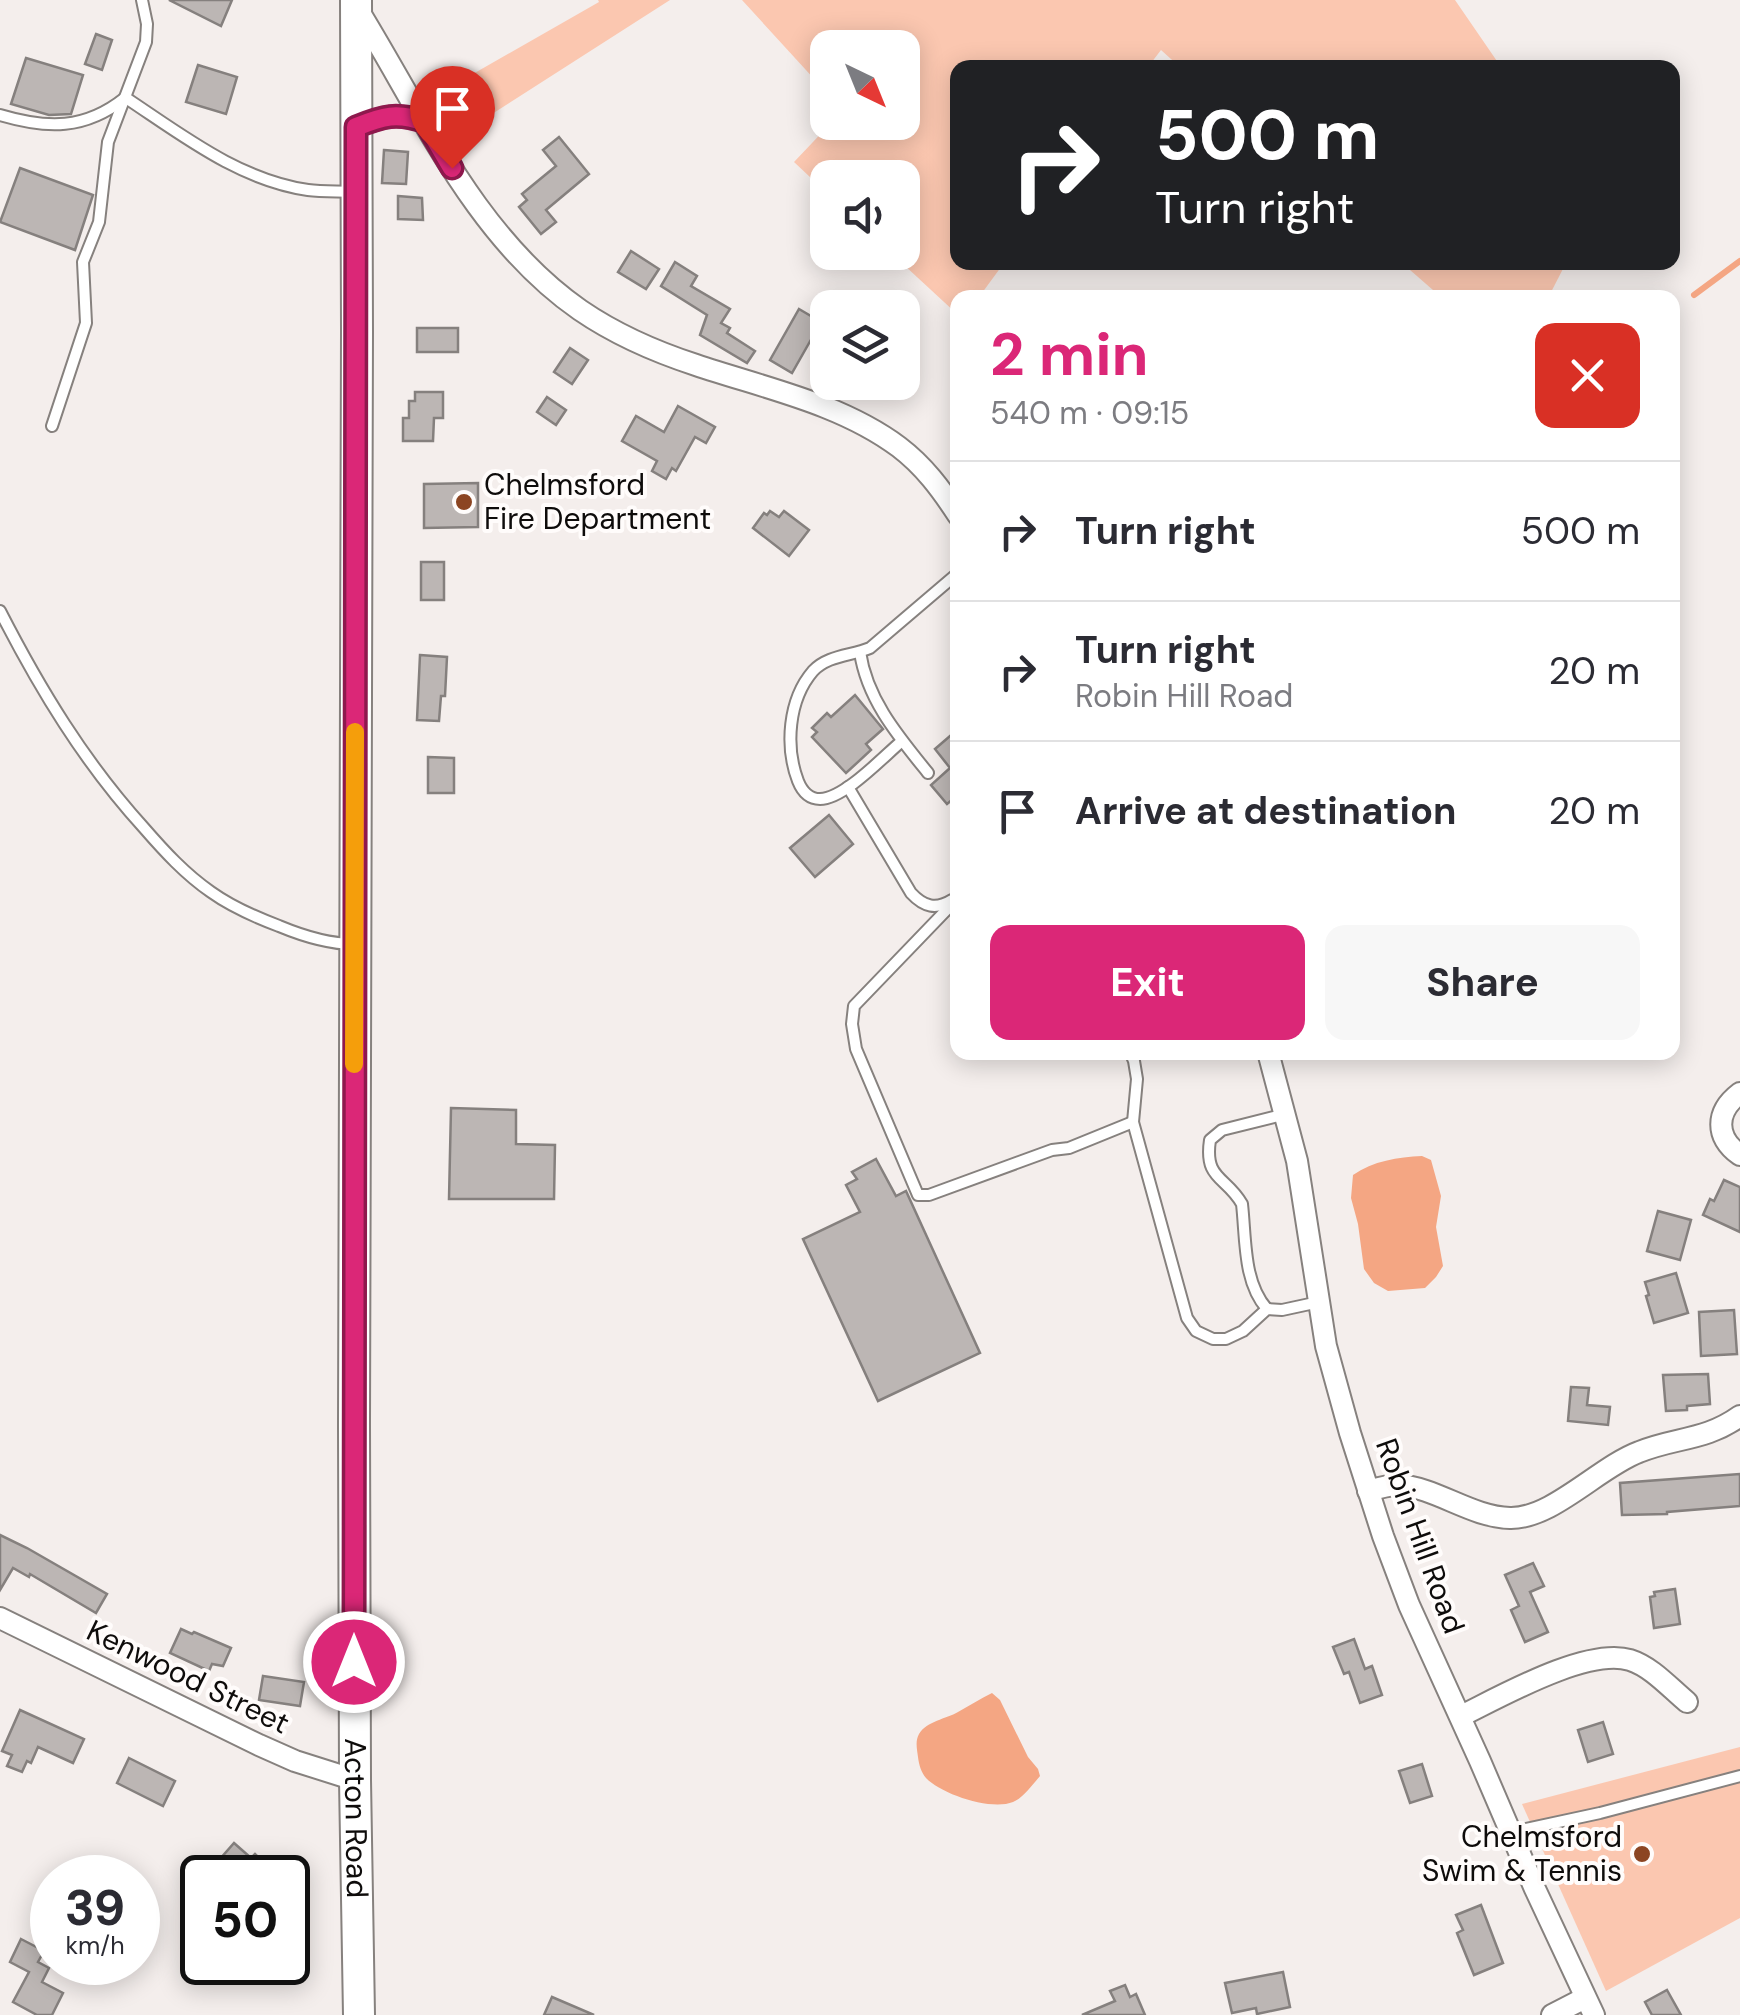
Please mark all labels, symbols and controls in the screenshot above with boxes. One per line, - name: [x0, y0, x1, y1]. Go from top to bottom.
- north arrow: [810, 30, 920, 140]
- map controls: [810, 30, 920, 400]
- pin: [410, 66, 495, 169]
- icon: arrive: [425, 81, 480, 136]
- text: 500 m: [1155, 90, 1379, 181]
- icon: right: [990, 100, 1120, 230]
- button: sound: [810, 160, 920, 270]
- text: Turn right: [1155, 178, 1354, 237]
- button: layers: [810, 290, 920, 400]
- text: 2 min: [990, 315, 1149, 394]
- button: close: [1535, 323, 1640, 428]
- text: 540 m · 09:15: [990, 392, 1189, 434]
- place label: Chelmsford Fire Department: [484, 465, 711, 538]
- marker: Chelmsford Fire Department: [453, 491, 475, 513]
- icon: right: [990, 504, 1045, 559]
- text: Turn right: [1075, 506, 1256, 556]
- text: 500 m: [1521, 506, 1640, 556]
- text: Turn right: [1075, 625, 1256, 675]
- icon: right: [990, 644, 1045, 699]
- text: 20 m: [1549, 646, 1640, 696]
- text: Robin Hill Road: [1075, 675, 1293, 717]
- icon: arrive: [990, 784, 1045, 839]
- text: Arrive at destination: [1075, 786, 1457, 836]
- text: 20 m: [1549, 786, 1640, 836]
- button: Exit: [990, 925, 1305, 1040]
- button: Share: [1325, 925, 1640, 1040]
- street label: Robin Hill Road: [1367, 1433, 1474, 1639]
- position arrow: [302, 1610, 406, 1714]
- street label: Kenwood Street: [81, 1611, 296, 1742]
- street label: Acton Road: [336, 1738, 377, 1898]
- place label: Chelmsford Swim & Tennis: [1422, 1817, 1622, 1890]
- marker: Chelmsford Swim & Tennis: [1631, 1843, 1653, 1865]
- speed limit sign: 50: [180, 1855, 310, 1985]
- text: 39: [65, 1875, 125, 1941]
- text: km/h: [65, 1929, 125, 1962]

